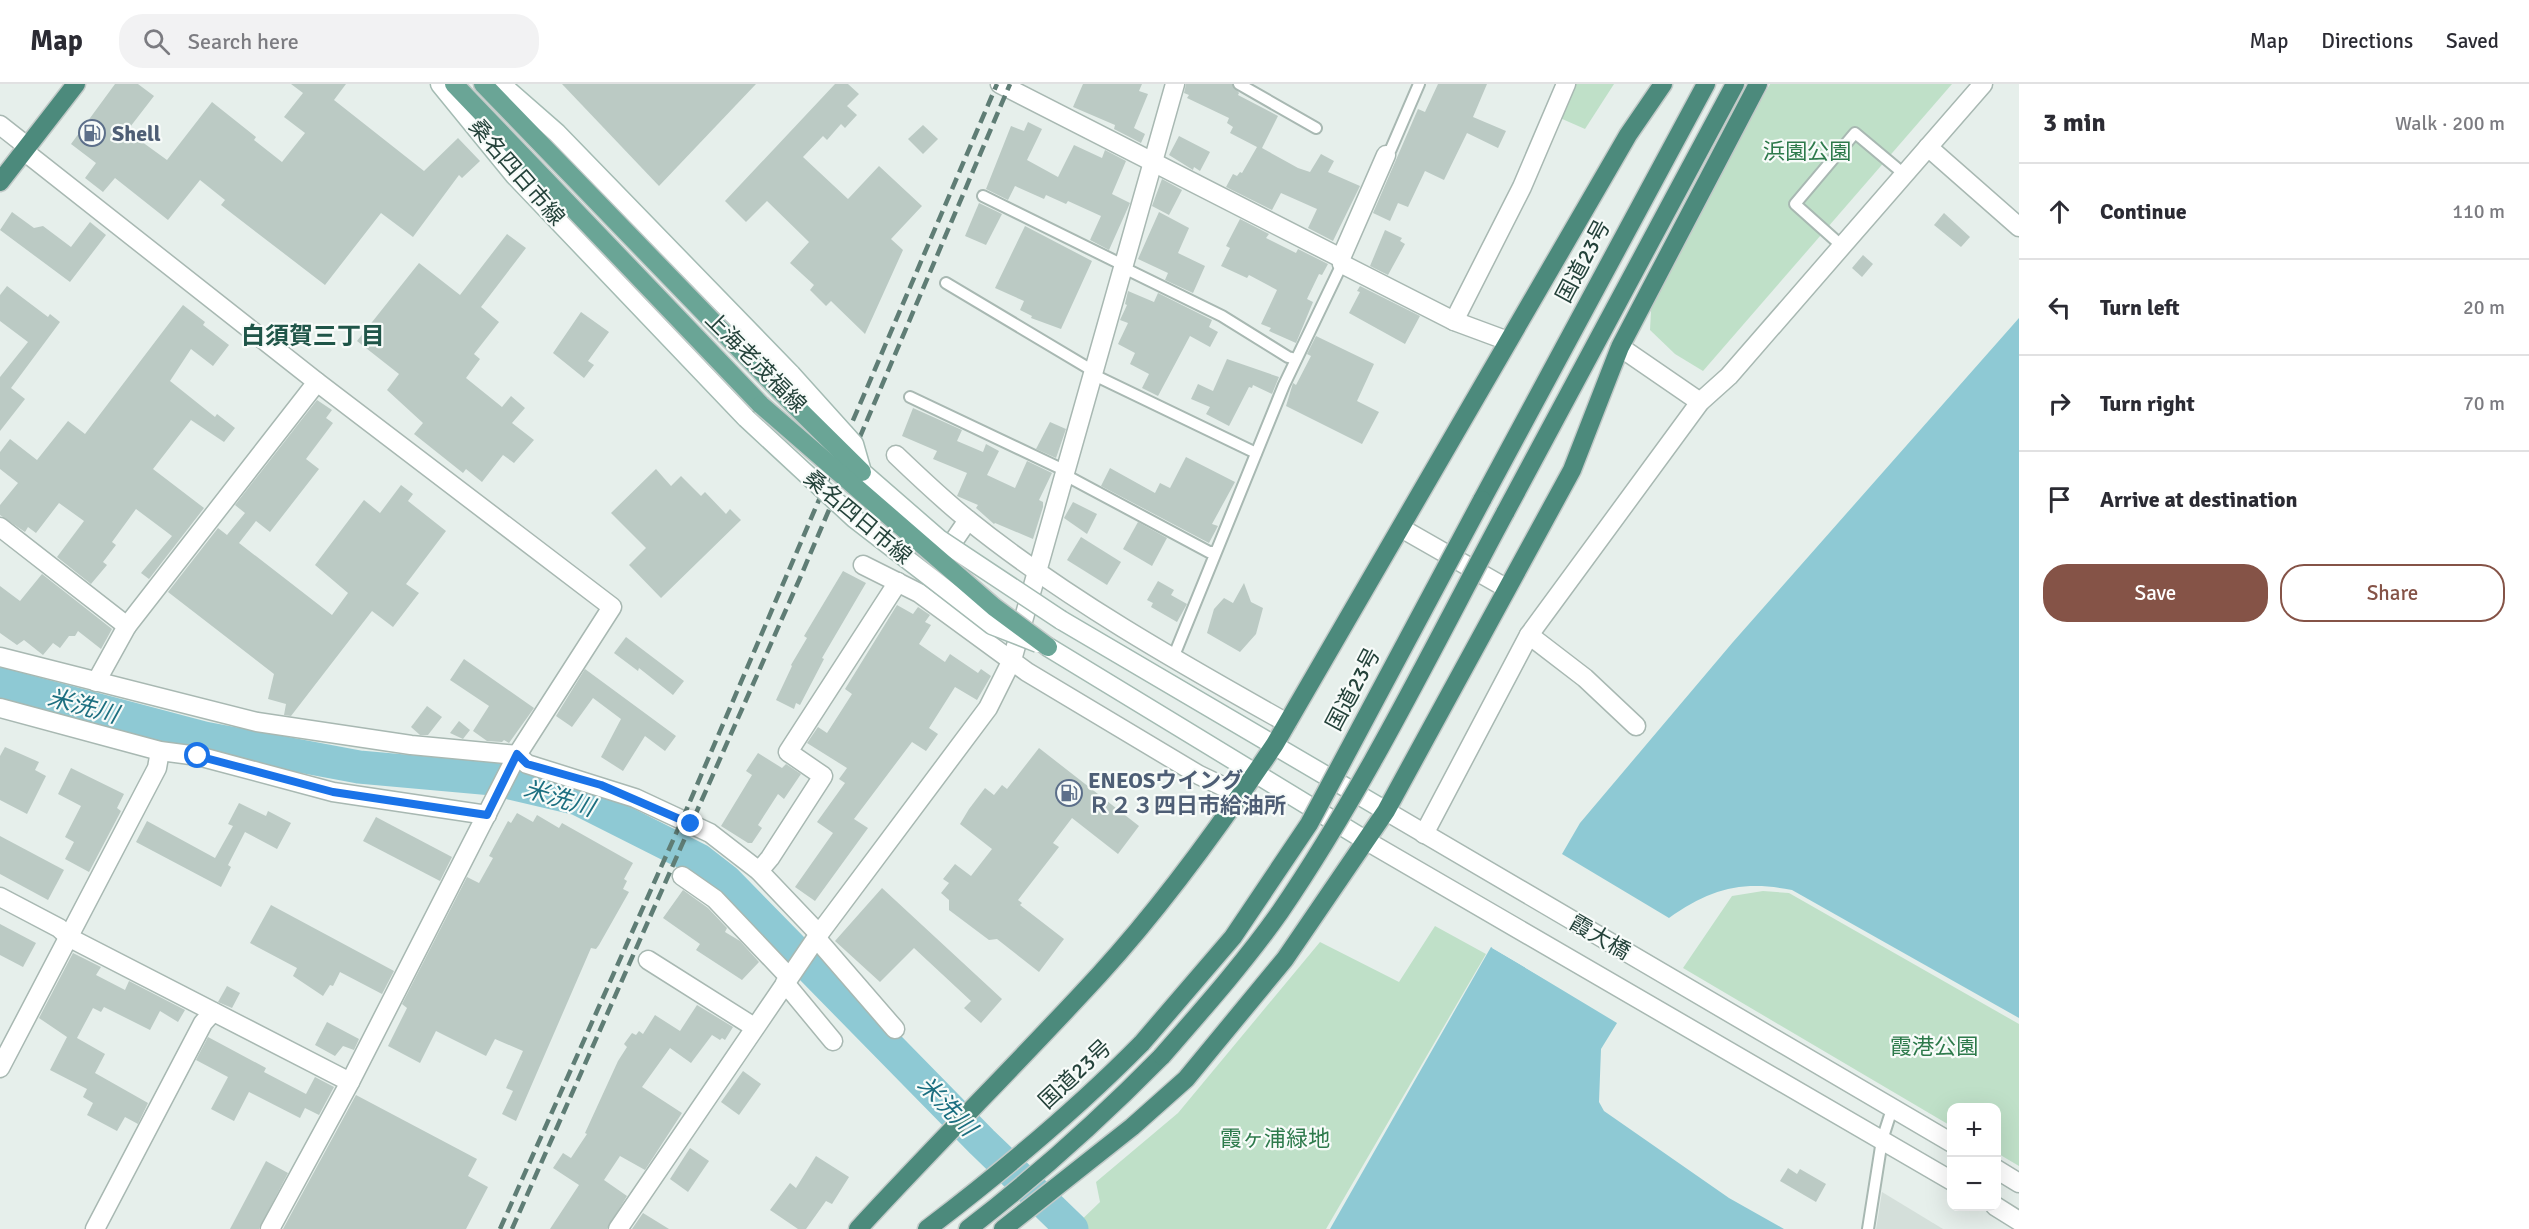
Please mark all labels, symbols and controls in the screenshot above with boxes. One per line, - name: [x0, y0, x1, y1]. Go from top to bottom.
- search box: [119, 14, 539, 68]
- text: Map: [30, 24, 83, 58]
- icon: search: [140, 25, 173, 58]
- text: Search here: [188, 28, 299, 55]
- text: Map: [2250, 28, 2288, 54]
- text: Directions: [2321, 28, 2413, 54]
- text: Saved: [2446, 28, 2499, 54]
- text: 3 min: [2043, 107, 2106, 139]
- text: Walk · 200 m: [2395, 111, 2505, 136]
- street label: 桑名四日市線: [464, 113, 570, 231]
- fuel station icon: Shell: [77, 118, 107, 148]
- place label: Shell: [112, 120, 161, 147]
- park label: 浜園公園: [1763, 138, 1851, 165]
- icon: ahead: [2043, 195, 2076, 228]
- text: Continue: [2100, 198, 2187, 225]
- text: 110 m: [2452, 199, 2505, 224]
- street label: 国道23号: [1550, 215, 1616, 307]
- icon: left: [2043, 291, 2076, 324]
- text: Turn left: [2100, 294, 2180, 321]
- text: 20 m: [2463, 295, 2505, 320]
- street label: 上海老茂福線: [700, 306, 812, 418]
- district label: 白須賀三丁目: [241, 321, 385, 351]
- icon: right: [2043, 387, 2076, 420]
- text: Turn right: [2100, 390, 2195, 417]
- text: 70 m: [2463, 391, 2505, 416]
- street label: 桑名四日市線: [799, 464, 917, 570]
- icon: arrive: [2043, 483, 2076, 516]
- text: Arrive at destination: [2100, 486, 2297, 513]
- button: Save: [2043, 564, 2268, 622]
- button: Share: [2280, 564, 2505, 622]
- street label: 国道23号: [1320, 643, 1386, 735]
- water label: 米洗川: [44, 682, 125, 731]
- route start: [184, 742, 210, 768]
- place label: ENEOSウイング Ｒ２３四日市給油所: [1088, 767, 1286, 819]
- water label: 米洗川: [520, 773, 601, 824]
- fuel station icon: ENEOSウイング Ｒ２３四日市給油所: [1054, 778, 1084, 808]
- route end: [677, 810, 703, 836]
- street label: 霞大橋: [1565, 909, 1635, 965]
- park label: 霞港公園: [1890, 1033, 1978, 1060]
- street label: 国道23号: [1033, 1034, 1117, 1114]
- water label: 米洗川: [911, 1070, 985, 1144]
- map controls: [1947, 1103, 2001, 1211]
- button: +: [1947, 1103, 2001, 1157]
- park label: 霞ヶ浦緑地: [1220, 1125, 1330, 1152]
- button: −: [1947, 1157, 2001, 1211]

